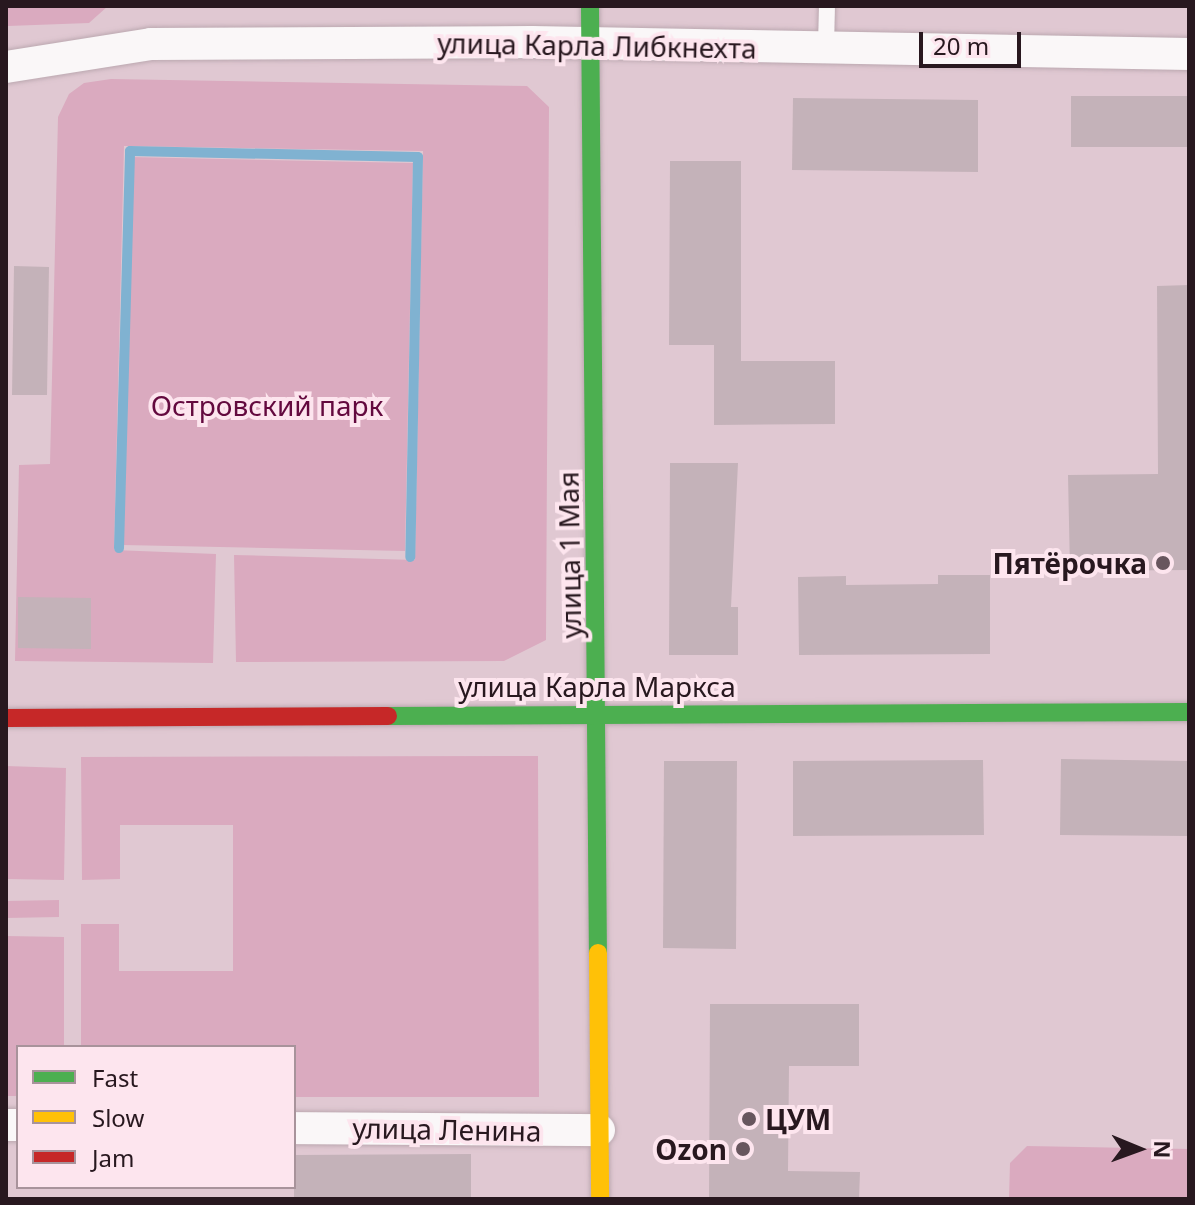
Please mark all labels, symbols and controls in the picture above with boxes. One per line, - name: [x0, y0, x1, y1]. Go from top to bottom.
- scale bar: [923, 16, 1025, 66]
- street label: улица Карла Либкнехта: [437, 25, 757, 65]
- text: 20 m: [933, 29, 989, 62]
- park label: Островский парк: [151, 388, 383, 422]
- street label: улица 1 Мая: [551, 471, 587, 639]
- place label: Пятёрочка: [992, 546, 1147, 580]
- marker: Пятёрочка: [1154, 554, 1172, 572]
- street label: улица Карла Маркса: [458, 669, 736, 703]
- legend: [16, 1045, 296, 1189]
- text: Fast: [92, 1061, 138, 1094]
- text: Slow: [92, 1101, 144, 1134]
- place label: ЦУМ: [765, 1102, 831, 1136]
- north arrow: [1099, 1109, 1179, 1189]
- marker: ЦУМ: [740, 1110, 758, 1128]
- street label: улица Ленина: [352, 1111, 542, 1147]
- place label: Ozon: [655, 1132, 727, 1166]
- marker: Ozon: [734, 1140, 752, 1158]
- text: N: [1148, 1140, 1178, 1159]
- text: Jam: [92, 1141, 134, 1174]

